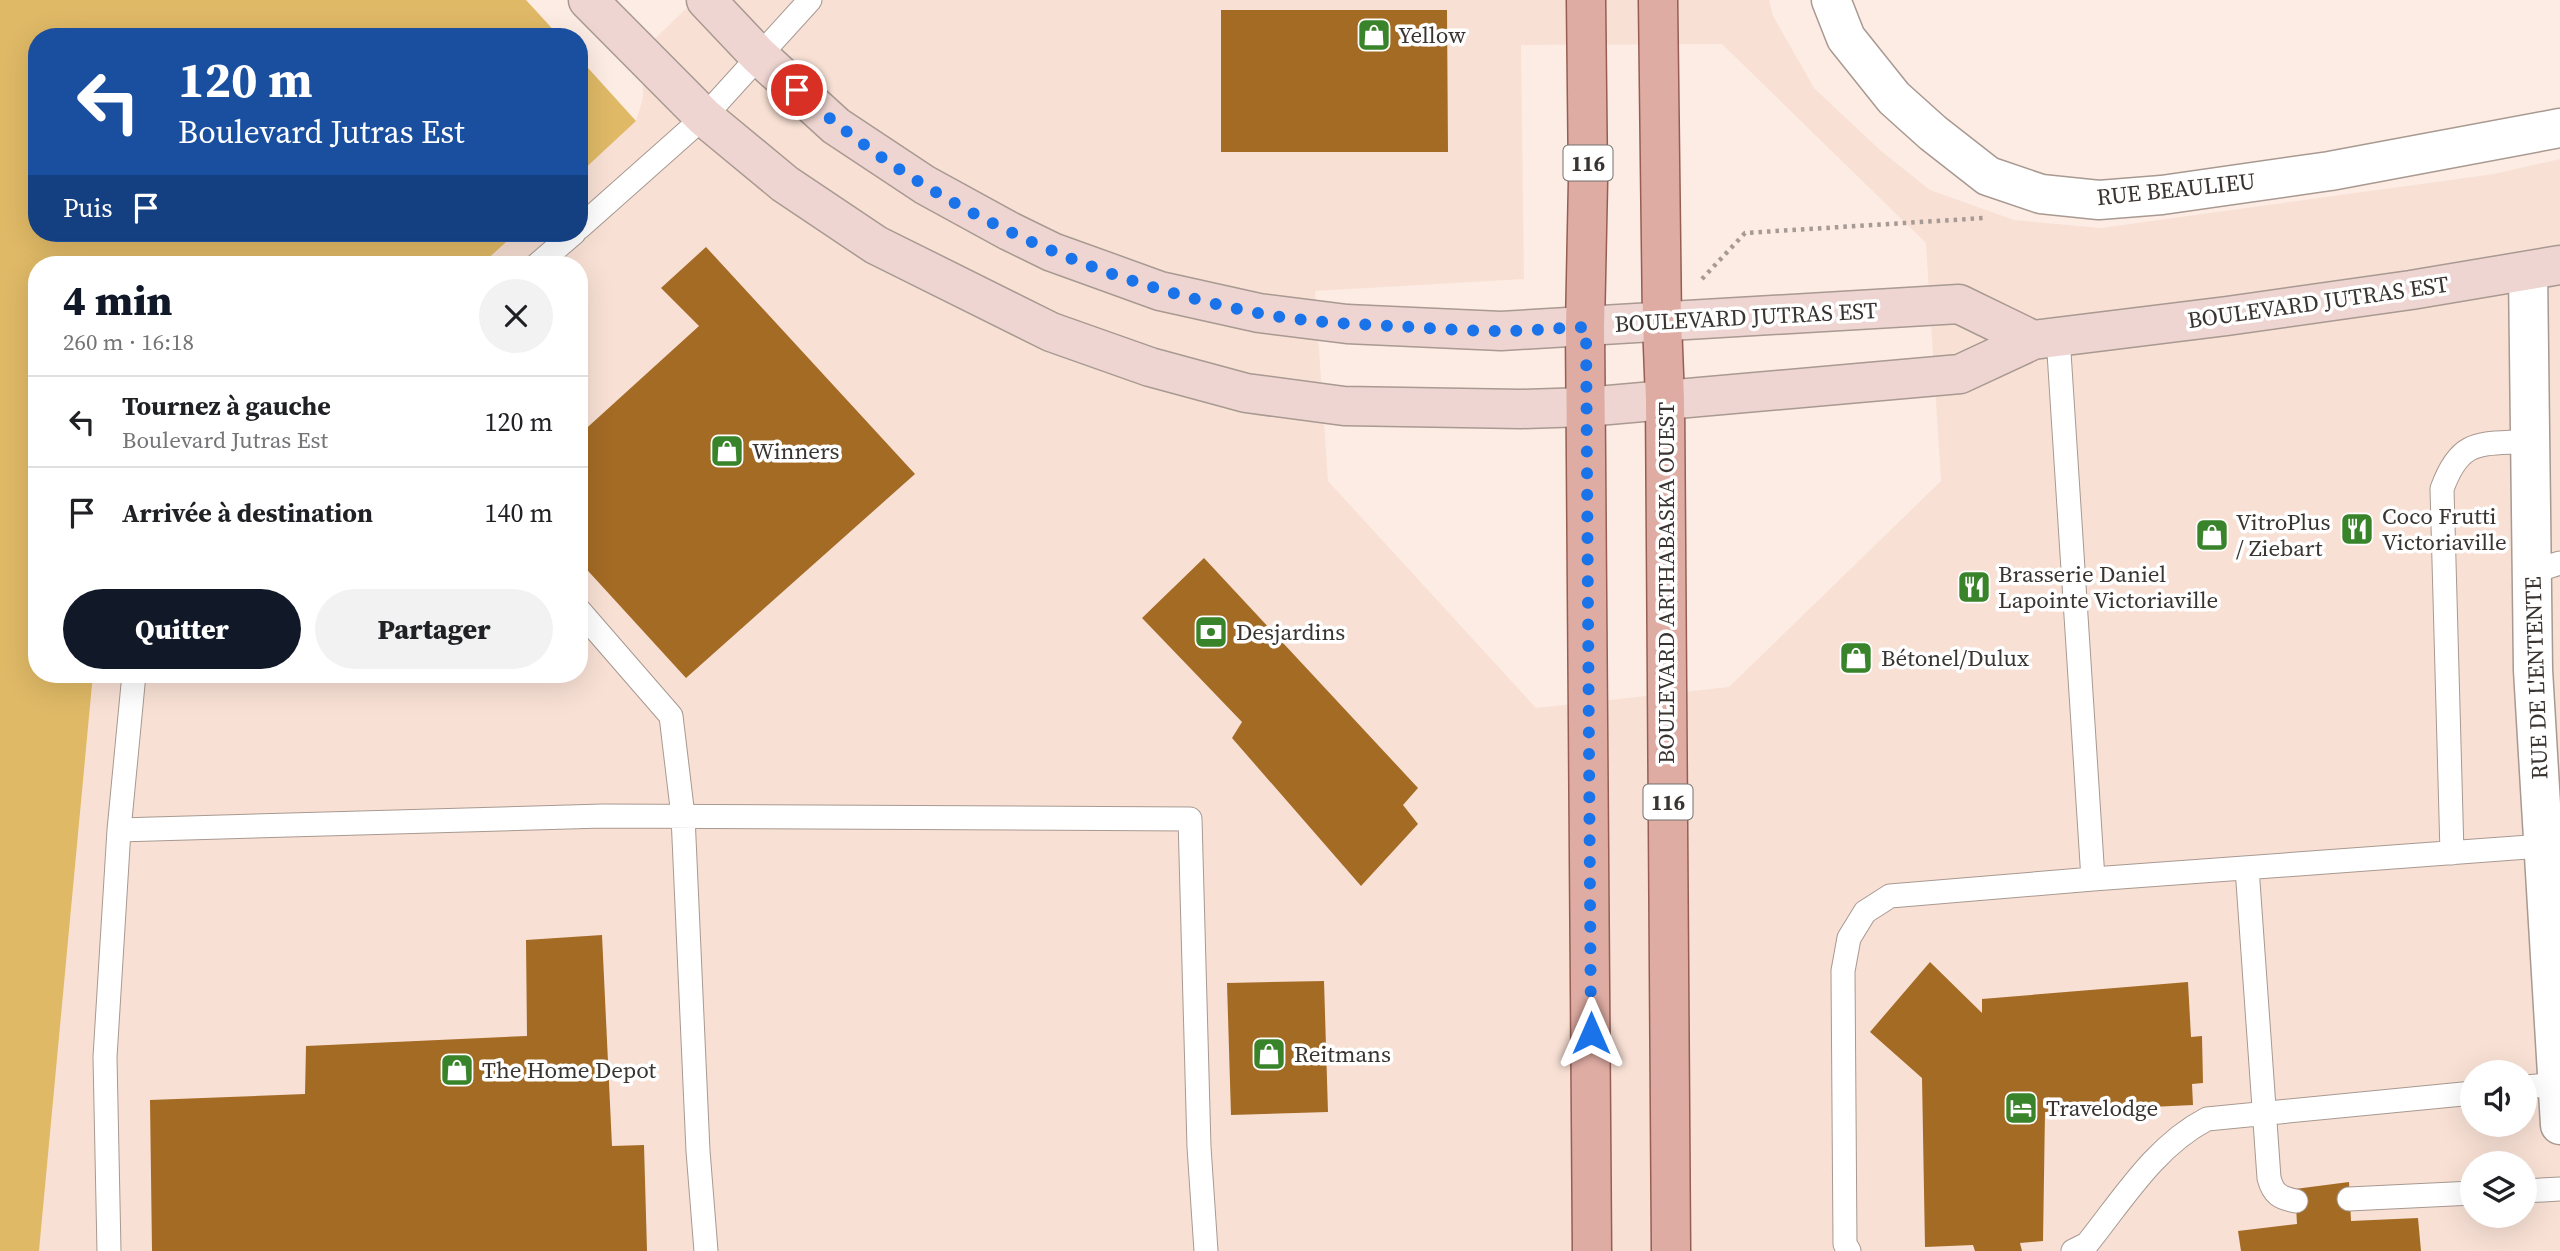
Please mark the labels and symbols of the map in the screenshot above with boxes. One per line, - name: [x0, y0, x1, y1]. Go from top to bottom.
- shop icon: Yellow: [1355, 16, 1393, 54]
- place label: Yellow: [1398, 19, 1466, 51]
- pin: [767, 60, 827, 120]
- road number: 116: [1564, 146, 1612, 180]
- street label: RUE BEAULIEU: [2095, 165, 2257, 213]
- street label: BOULEVARD JUTRAS EST: [2185, 268, 2451, 336]
- street label: BOULEVARD JUTRAS EST: [1614, 294, 1878, 340]
- street label: BOULEVARD ARTHABASKA OUEST: [1650, 402, 1682, 764]
- shop icon: Winners: [708, 432, 746, 470]
- place label: Winners: [752, 435, 840, 467]
- place label: Coco Frutti Victoriaville: [2382, 500, 2507, 558]
- place label: VitroPlus / Ziebart: [2236, 506, 2330, 564]
- restaurant icon: Coco Frutti Victoriaville: [2338, 510, 2376, 548]
- shop icon: VitroPlus / Ziebart: [2193, 516, 2231, 554]
- place label: Brasserie Daniel Lapointe Victoriaville: [1998, 558, 2218, 616]
- restaurant icon: Brasserie Daniel Lapointe Victoriaville: [1955, 568, 1993, 606]
- street label: RUE DE L'ENTENTE: [2516, 576, 2556, 780]
- bank icon: Desjardins: [1192, 613, 1230, 651]
- place label: Desjardins: [1236, 616, 1345, 648]
- shop icon: Bétonel/Dulux: [1837, 639, 1875, 677]
- place label: Bétonel/Dulux: [1881, 642, 2029, 674]
- road number: 116: [1644, 784, 1692, 820]
- position arrow: [1554, 996, 1628, 1070]
- shop icon: Reitmans: [1250, 1035, 1288, 1073]
- place label: Reitmans: [1294, 1038, 1391, 1070]
- shop icon: The Home Depot: [438, 1051, 476, 1089]
- place label: The Home Depot: [482, 1054, 657, 1086]
- hotel icon: Travelodge: [2002, 1089, 2040, 1127]
- place label: Travelodge: [2046, 1092, 2158, 1124]

